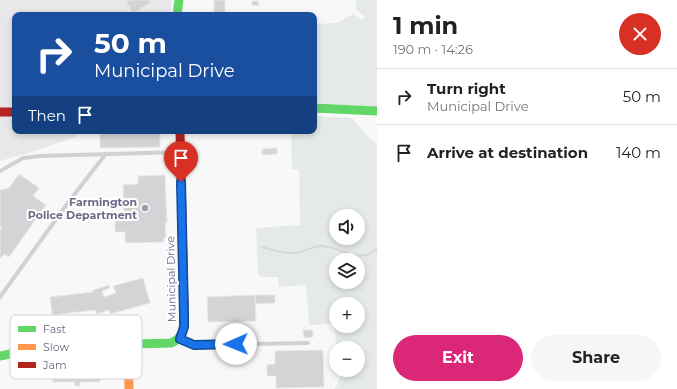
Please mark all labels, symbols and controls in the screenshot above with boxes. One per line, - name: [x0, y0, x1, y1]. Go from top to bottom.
- text: 1 min: [393, 11, 458, 40]
- button: close: [619, 13, 661, 55]
- text: 50 m: [94, 26, 167, 60]
- icon: right: [28, 28, 80, 80]
- text: 190 m · 14:26: [393, 41, 473, 57]
- text: Municipal Drive: [94, 60, 235, 82]
- text: Turn right: [427, 79, 506, 98]
- icon: right: [393, 86, 415, 108]
- text: 50 m: [623, 87, 661, 106]
- text: Municipal Drive: [427, 98, 529, 114]
- icon: arrive: [74, 104, 96, 126]
- text: Then: [28, 106, 66, 125]
- pin: [164, 141, 198, 182]
- icon: arrive: [393, 142, 415, 164]
- text: Arrive at destination: [427, 143, 588, 162]
- text: 140 m: [616, 143, 661, 162]
- icon: arrive: [170, 147, 192, 169]
- place label: Farmington Police Department: [28, 195, 137, 222]
- marker: Farmington Police Department: [140, 203, 150, 213]
- map controls: [329, 209, 365, 377]
- button: sound: [329, 209, 365, 245]
- street label: Municipal Drive: [163, 236, 179, 322]
- button: layers: [329, 253, 365, 289]
- button: +: [329, 297, 365, 333]
- legend: [10, 315, 142, 379]
- text: Fast: [43, 322, 67, 336]
- position arrow: [215, 323, 257, 365]
- button: Exit: [393, 335, 523, 381]
- button: Share: [531, 335, 661, 381]
- text: Slow: [43, 340, 69, 354]
- button: −: [329, 341, 365, 377]
- text: Jam: [42, 358, 67, 372]

